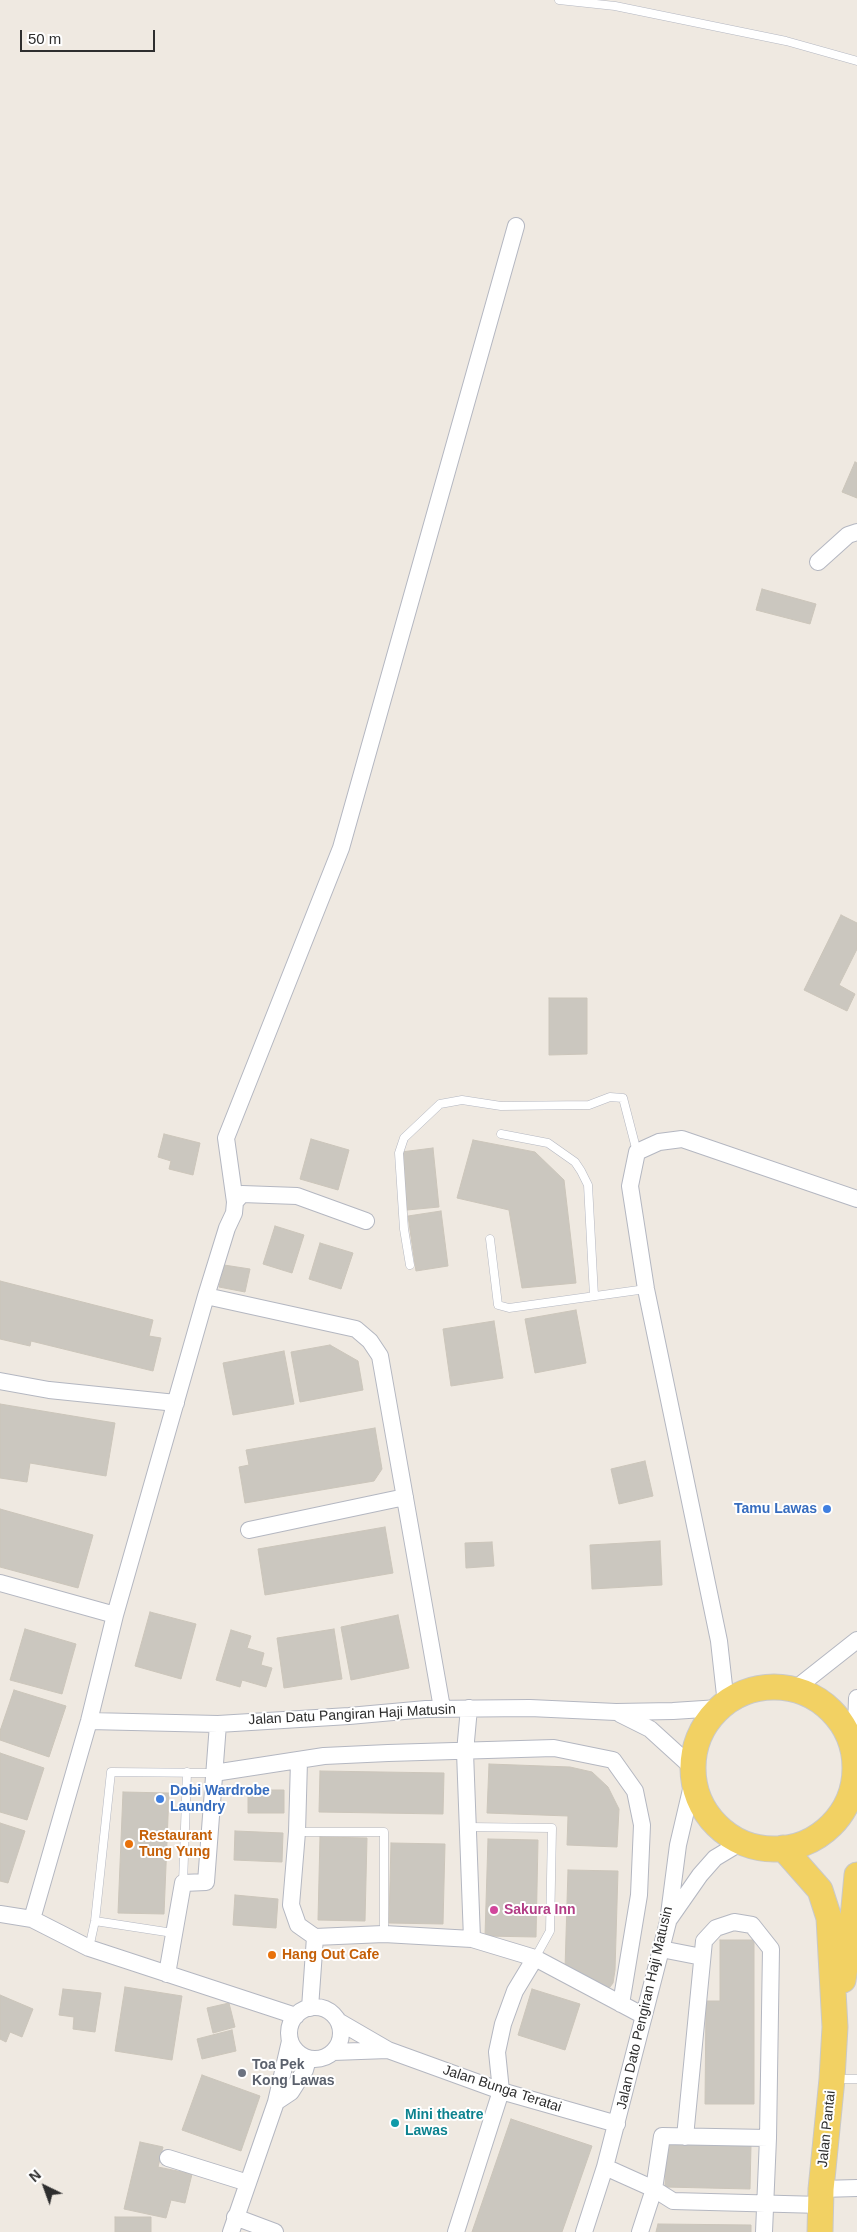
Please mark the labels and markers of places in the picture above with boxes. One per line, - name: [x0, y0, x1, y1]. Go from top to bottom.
- place label: Tamu Lawas: [734, 1501, 817, 1517]
- marker: Tamu Lawas: [821, 1503, 833, 1515]
- place label: Dobi Wardrobe Laundry: [170, 1783, 270, 1815]
- marker: Dobi Wardrobe Laundry: [154, 1793, 166, 1805]
- place label: Restaurant Tung Yung: [139, 1828, 212, 1860]
- marker: Restaurant Tung Yung: [123, 1838, 135, 1850]
- place label: Sakura Inn: [504, 1902, 576, 1918]
- marker: Sakura Inn: [488, 1904, 500, 1916]
- place label: Hang Out Cafe: [282, 1947, 379, 1963]
- marker: Hang Out Cafe: [266, 1949, 278, 1961]
- place label: Toa Pek Kong Lawas: [252, 2057, 334, 2090]
- marker: Toa Pek Kong Lawas: [236, 2067, 248, 2079]
- place label: Mini theatre Lawas: [405, 2107, 484, 2140]
- marker: Mini theatre Lawas: [389, 2117, 401, 2129]

